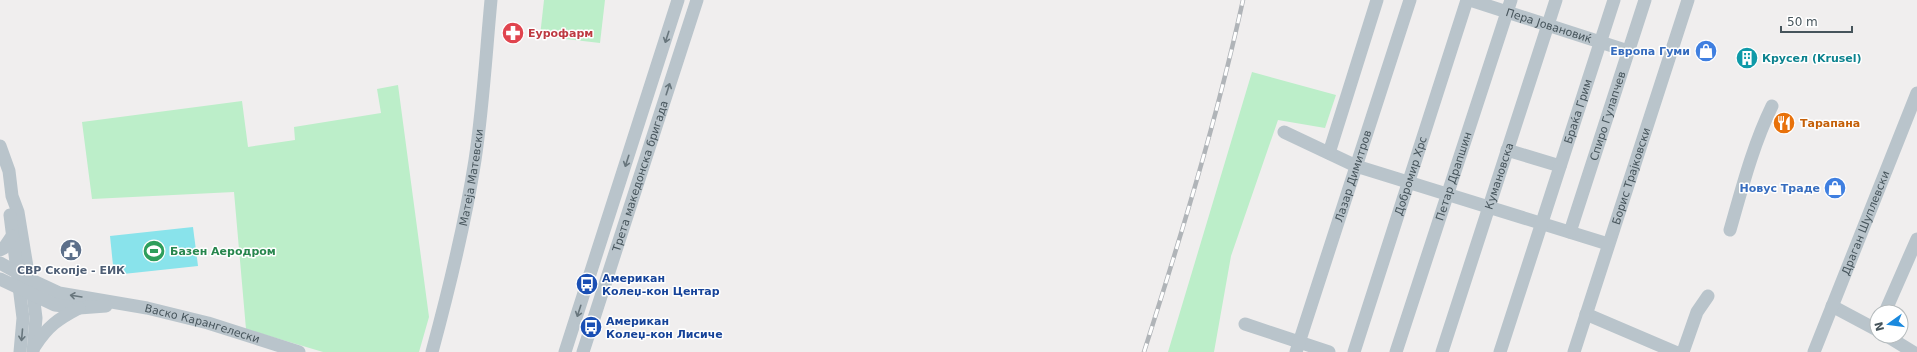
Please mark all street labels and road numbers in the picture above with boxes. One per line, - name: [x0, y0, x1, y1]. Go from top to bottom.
- street label: Пера Јовановиќ: [1504, 6, 1594, 46]
- street label: Спиро Гулапчев: [1587, 70, 1629, 162]
- street label: Браќа Грим: [1562, 77, 1595, 146]
- street label: Трета македонска бригада: [610, 99, 671, 254]
- street label: Борис Трајковски: [1610, 126, 1653, 226]
- street label: Матеја Матевски: [457, 128, 486, 227]
- street label: Лазар Димитров: [1333, 129, 1374, 224]
- street label: Петар Драпшин: [1433, 130, 1474, 222]
- street label: Добромир Хрс: [1392, 135, 1430, 217]
- street label: Кумановска: [1483, 141, 1516, 211]
- street label: Драган Шуплевски: [1839, 169, 1892, 277]
- street label: Васко Карангелески: [143, 302, 261, 346]

